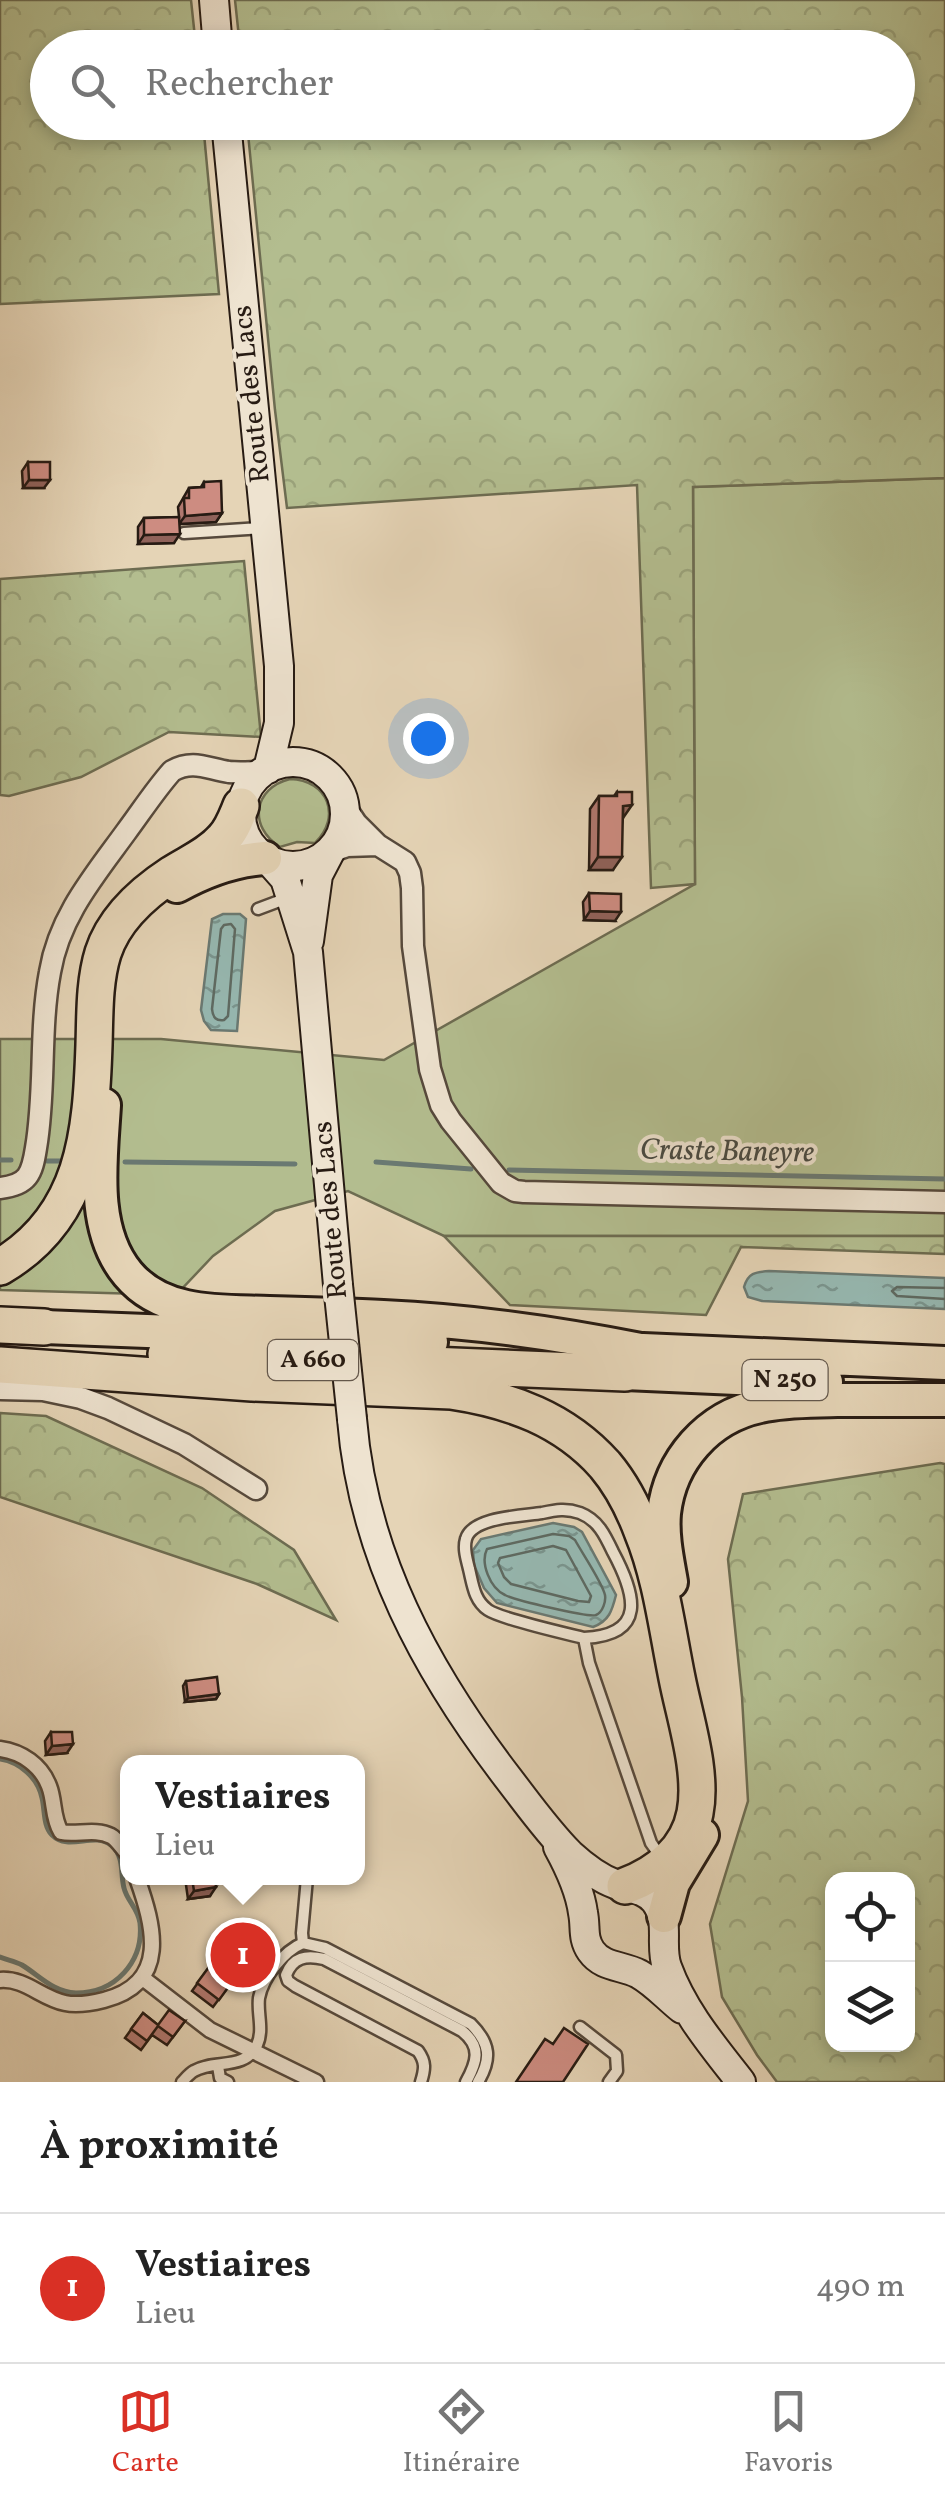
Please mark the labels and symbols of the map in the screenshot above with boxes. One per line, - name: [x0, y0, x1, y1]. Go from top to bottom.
- street label: Route des Lacs: [223, 303, 281, 485]
- your location: [403, 713, 454, 764]
- street label: Route des Lacs: [304, 1119, 358, 1301]
- water label: Craste Baneyre: [640, 1129, 815, 1175]
- road number: A 660: [268, 1340, 358, 1380]
- road number: N 250: [742, 1360, 828, 1400]
- pin: 1: [210, 1918, 276, 1992]

